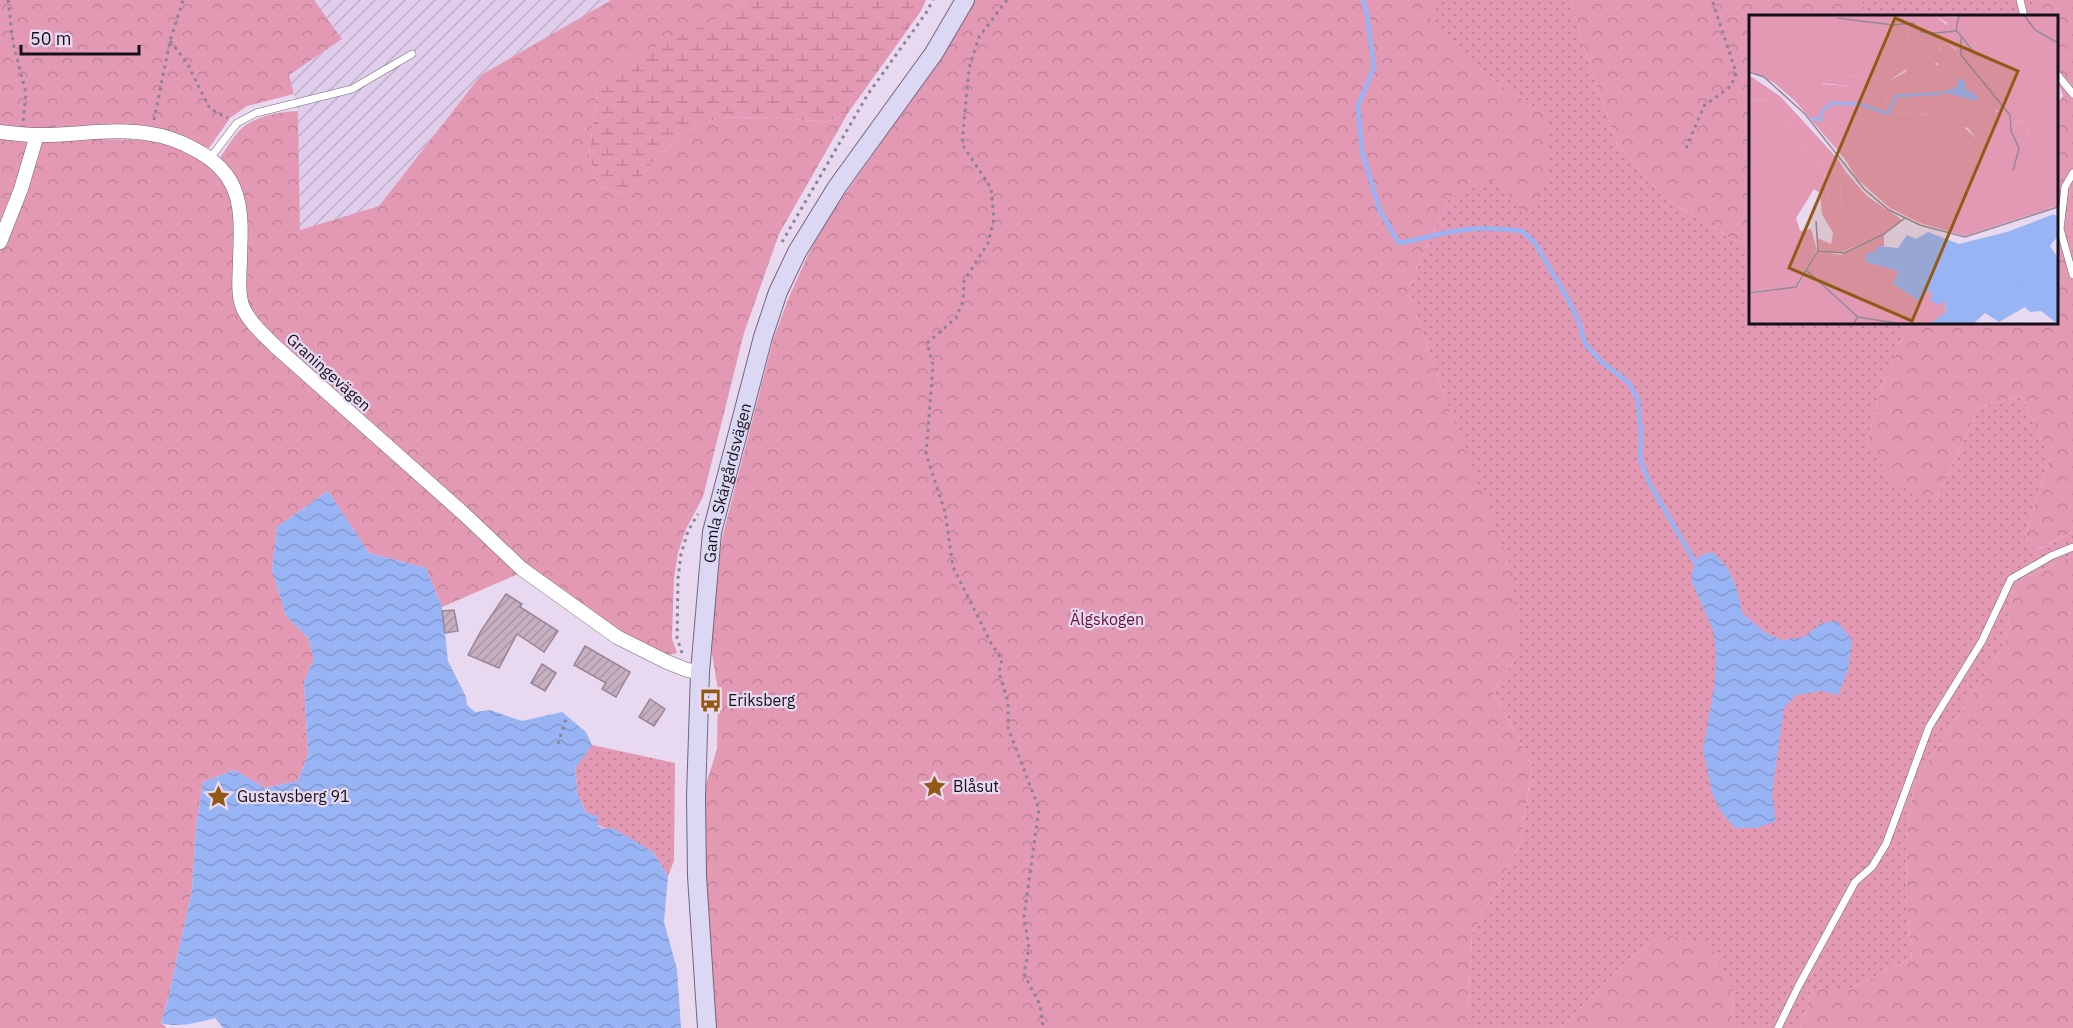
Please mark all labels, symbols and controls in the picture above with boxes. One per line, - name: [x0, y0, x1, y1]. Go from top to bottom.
- inset map: [1749, 15, 2058, 324]
- scale bar: [21, 18, 140, 56]
- text: 50 m: [30, 27, 72, 50]
- street label: Graningevägen: [282, 329, 376, 415]
- street label: Gamla Skärgårdsvägen: [699, 401, 755, 564]
- park label: Älgskogen: [1070, 609, 1144, 629]
- bus stop icon: Eriksberg: [697, 687, 723, 713]
- place label: Eriksberg: [728, 690, 796, 710]
- place icon: Blåsut: [922, 773, 948, 799]
- place label: Blåsut: [953, 776, 999, 796]
- place icon: Gustavsberg 91: [206, 783, 232, 809]
- place label: Gustavsberg 91: [237, 786, 350, 806]

